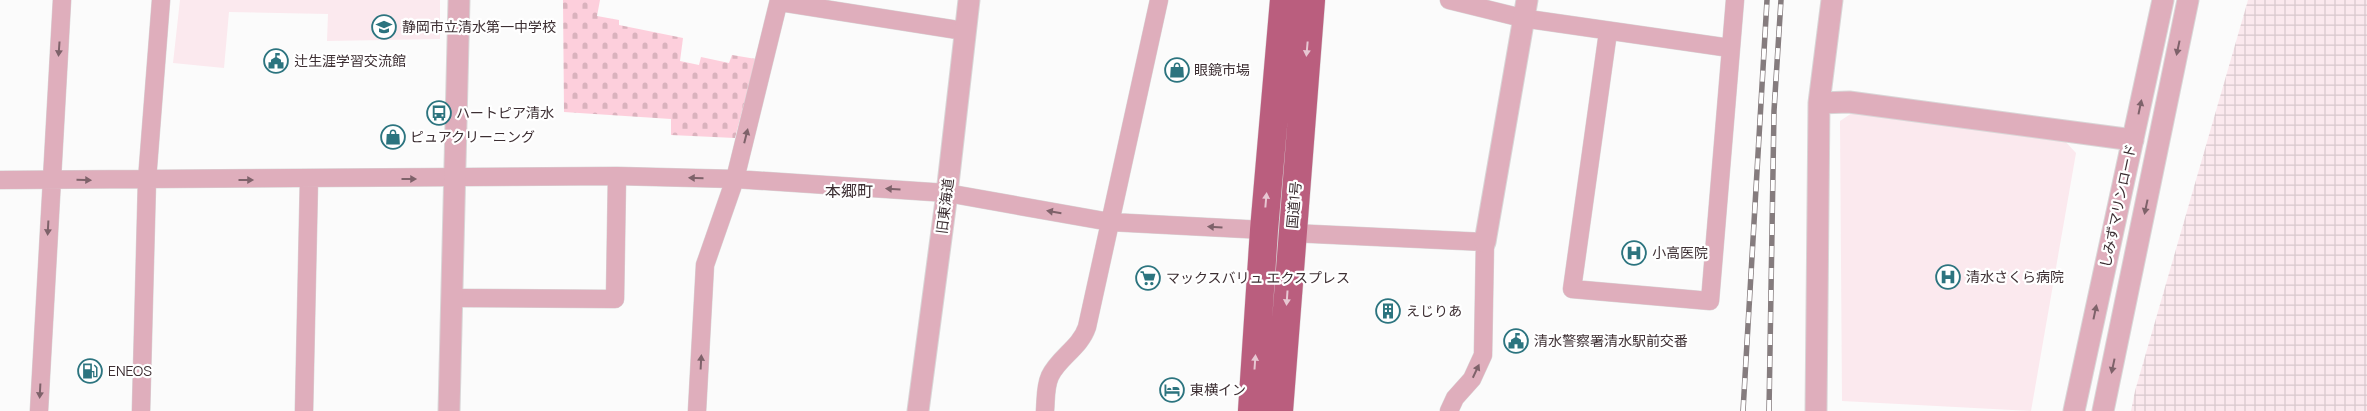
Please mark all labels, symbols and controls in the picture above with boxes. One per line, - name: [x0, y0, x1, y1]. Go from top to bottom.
- school or university icon: 静岡市立清水第一中学校: [371, 14, 397, 40]
- place label: 静岡市立清水第一中学校: [402, 17, 556, 36]
- one-way arrow: [2174, 40, 2182, 56]
- one-way arrow: [54, 41, 62, 57]
- one-way arrow: [1302, 41, 1310, 57]
- public building icon: 辻生涯学習交流館: [263, 48, 289, 74]
- place label: 辻生涯学習交流館: [294, 51, 406, 70]
- shop icon: 眼鏡市場: [1164, 57, 1190, 83]
- place label: 眼鏡市場: [1194, 60, 1250, 79]
- one-way arrow: [2136, 99, 2144, 114]
- bus stop icon: ハートピア清水: [426, 100, 452, 126]
- place label: ハートピア清水: [456, 103, 554, 122]
- shop icon: ピュアクリーニング: [380, 124, 406, 150]
- place label: ピュアクリーニング: [410, 127, 535, 146]
- one-way arrow: [742, 129, 750, 144]
- street label: しみずマリンロード: [2095, 142, 2140, 269]
- one-way arrow: [688, 174, 704, 182]
- one-way arrow: [401, 175, 417, 183]
- one-way arrow: [76, 176, 92, 184]
- one-way arrow: [238, 176, 254, 184]
- street label: 旧東海道: [932, 177, 957, 235]
- district label: 本郷町: [825, 180, 873, 202]
- street label: 国道1号: [1282, 180, 1305, 229]
- one-way arrow: [885, 185, 901, 193]
- one-way arrow: [1263, 192, 1271, 208]
- one-way arrow: [2141, 199, 2149, 215]
- one-way arrow: [1045, 207, 1061, 215]
- one-way arrow: [44, 221, 52, 237]
- one-way arrow: [1207, 223, 1223, 231]
- hospital icon: 小高医院: [1621, 240, 1647, 266]
- place label: 小高医院: [1652, 243, 1708, 262]
- hospital icon: 清水さくら病院: [1935, 264, 1961, 290]
- supermarket icon: マックスバリュ エクスプレス: [1135, 265, 1161, 291]
- place label: 清水さくら病院: [1966, 267, 2064, 286]
- place label: マックスバリュ エクスプレス: [1166, 268, 1350, 287]
- one-way arrow: [1283, 290, 1291, 306]
- building icon: えじりあ: [1375, 298, 1401, 324]
- place label: えじりあ: [1406, 301, 1462, 320]
- one-way arrow: [2091, 305, 2099, 320]
- public building icon: 清水警察署清水駅前交番: [1503, 328, 1529, 354]
- place label: 清水警察署清水駅前交番: [1534, 331, 1688, 350]
- one-way arrow: [697, 354, 705, 370]
- one-way arrow: [1252, 354, 1260, 370]
- fuel station icon: ENEOS: [77, 358, 103, 384]
- one-way arrow: [2108, 359, 2116, 375]
- place label: ENEOS: [108, 361, 152, 380]
- one-way arrow: [1472, 364, 1480, 378]
- hotel icon: 東横イン: [1159, 377, 1185, 403]
- place label: 東横イン: [1190, 380, 1246, 399]
- one-way arrow: [35, 383, 43, 399]

